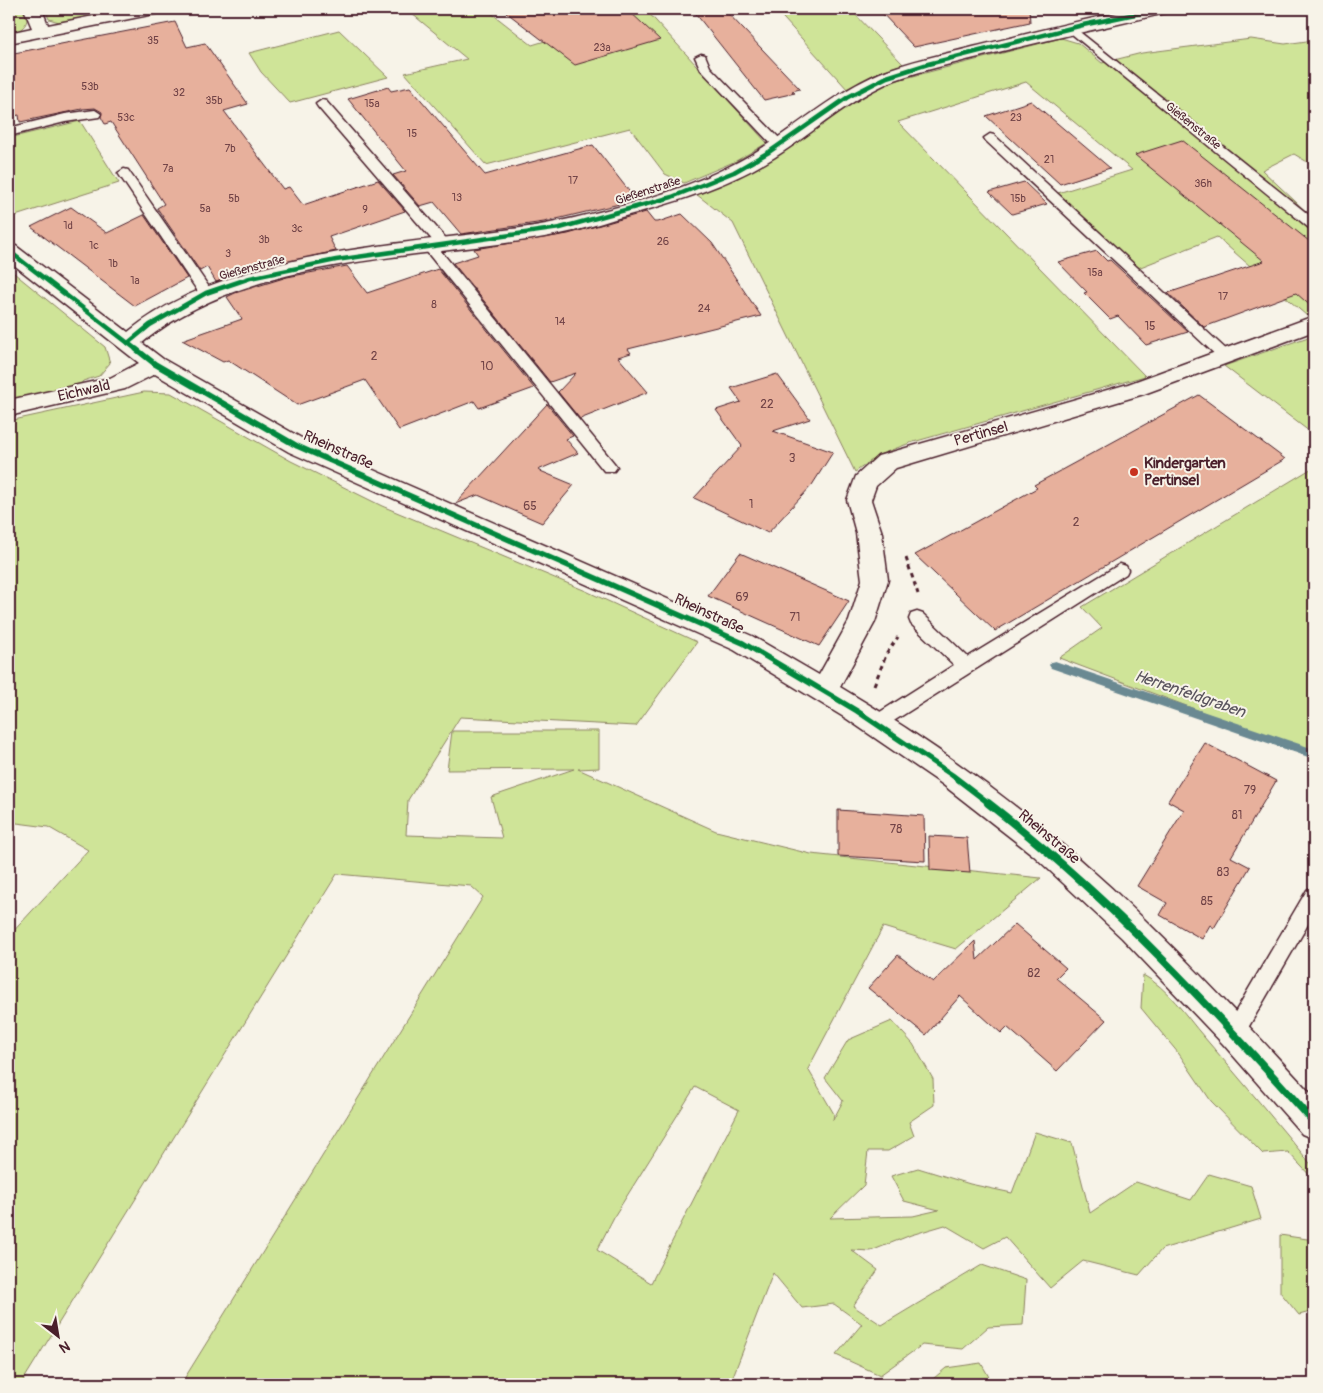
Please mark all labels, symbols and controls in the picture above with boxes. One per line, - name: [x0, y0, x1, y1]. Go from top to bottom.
- house number: 35: [147, 34, 159, 47]
- house number: 23a: [593, 41, 611, 54]
- house number: 53b: [81, 80, 99, 93]
- house number: 32: [173, 86, 185, 99]
- house number: 35b: [205, 94, 223, 107]
- house number: 15a: [364, 97, 380, 110]
- street label: Gießenstraße: [1162, 99, 1224, 153]
- house number: 53c: [117, 111, 135, 124]
- house number: 23: [1010, 111, 1022, 124]
- house number: 15: [407, 127, 417, 140]
- house number: 7b: [224, 142, 236, 155]
- house number: 21: [1044, 153, 1054, 166]
- house number: 7a: [163, 162, 173, 175]
- street label: Gießenstraße: [614, 173, 682, 209]
- house number: 17: [568, 174, 578, 187]
- house number: 36h: [1194, 177, 1212, 190]
- house number: 13: [452, 191, 462, 204]
- house number: 5b: [228, 192, 240, 205]
- house number: 15b: [1010, 192, 1026, 205]
- house number: 5a: [199, 202, 211, 215]
- house number: 9: [362, 203, 368, 216]
- house number: 1d: [63, 219, 73, 232]
- house number: 3c: [291, 222, 303, 235]
- house number: 3b: [258, 233, 270, 246]
- house number: 26: [657, 235, 669, 248]
- house number: 1c: [89, 239, 99, 252]
- house number: 3: [225, 247, 231, 260]
- street label: Gießenstraße: [218, 252, 287, 284]
- house number: 1b: [108, 257, 118, 270]
- house number: 15a: [1087, 266, 1103, 279]
- house number: 1a: [130, 274, 140, 287]
- house number: 17: [1218, 290, 1228, 303]
- house number: 8: [431, 298, 437, 311]
- house number: 24: [698, 302, 711, 315]
- house number: 14: [555, 315, 566, 328]
- house number: 15: [1144, 319, 1156, 334]
- house number: 2: [371, 349, 378, 364]
- house number: 10: [481, 359, 493, 374]
- street label: Eichwald: [56, 376, 112, 406]
- house number: 22: [760, 397, 774, 412]
- street label: Pertinsel: [952, 417, 1010, 451]
- street label: Rheinstraße: [300, 426, 376, 474]
- house number: 3: [789, 451, 796, 466]
- place label: Kindergarten Pertinsel: [1144, 454, 1226, 490]
- marker: Kindergarten Pertinsel: [1128, 466, 1140, 478]
- house number: 1: [749, 497, 753, 512]
- house number: 65: [523, 499, 537, 514]
- house number: 2: [1073, 515, 1080, 530]
- street label: Rheinstraße: [671, 590, 747, 639]
- house number: 69: [735, 590, 749, 605]
- house number: 71: [789, 610, 801, 625]
- water label: Herrenfeldgraben: [1132, 666, 1249, 723]
- house number: 79: [1244, 783, 1256, 798]
- street label: Rheinstraße: [1014, 806, 1084, 869]
- house number: 81: [1232, 808, 1242, 823]
- house number: 78: [890, 822, 902, 837]
- house number: 83: [1217, 865, 1230, 880]
- house number: 85: [1201, 894, 1213, 909]
- house number: 82: [1028, 966, 1041, 981]
- north arrow: [32, 1310, 82, 1360]
- text: N: [56, 1337, 73, 1356]

